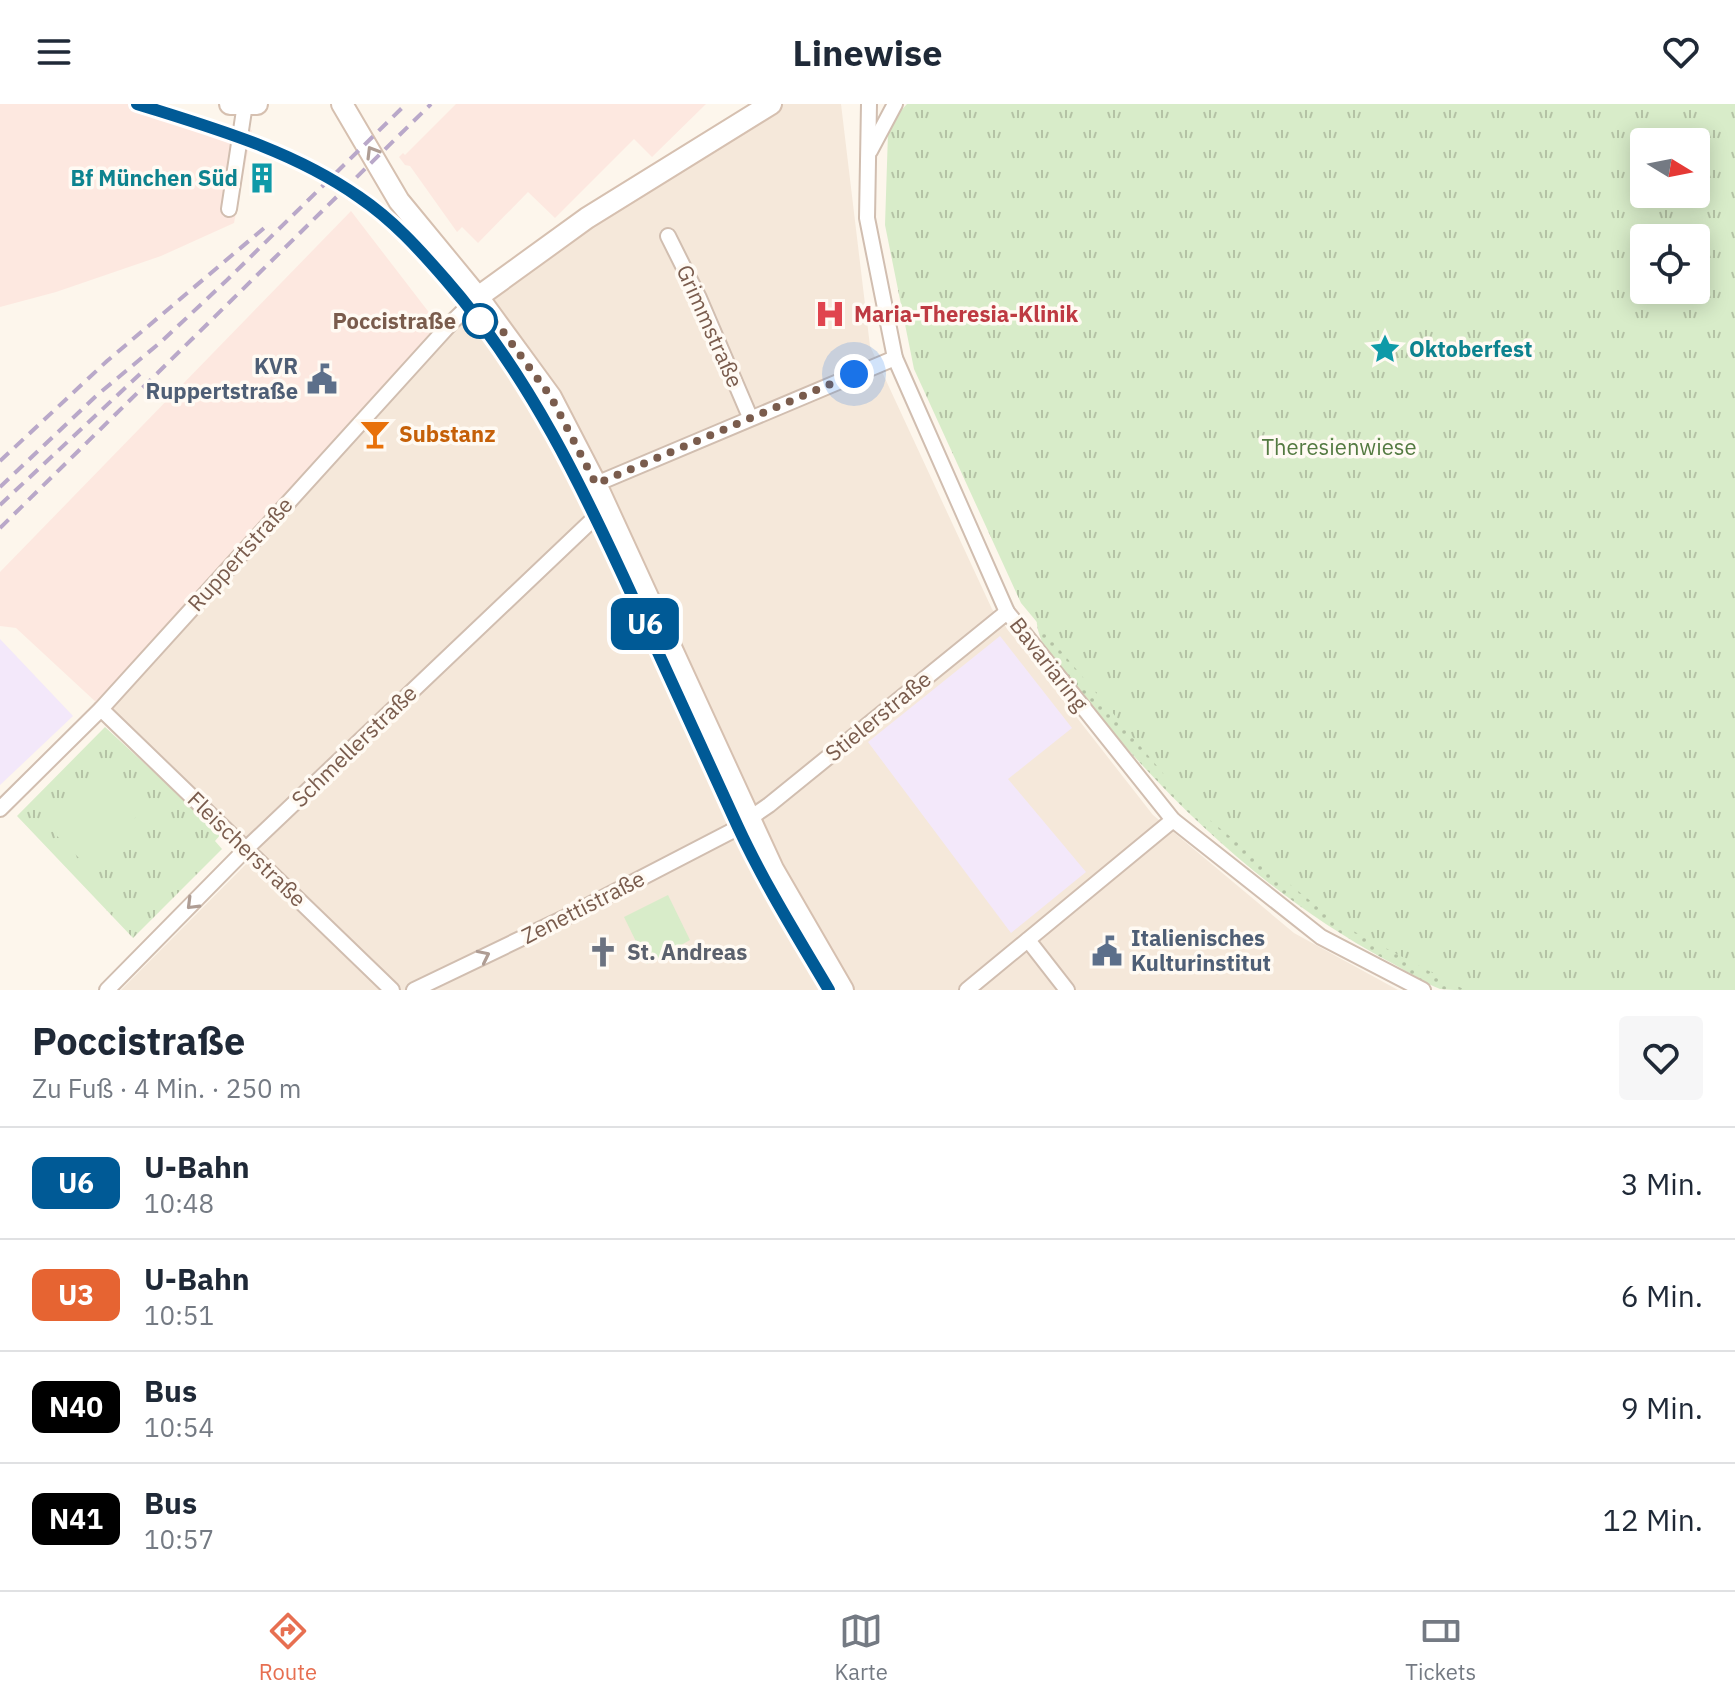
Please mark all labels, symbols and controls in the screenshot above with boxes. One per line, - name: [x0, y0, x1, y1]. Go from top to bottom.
- text: Linewise: [793, 29, 942, 76]
- icon: menu: [32, 30, 76, 74]
- icon: heart: [1659, 30, 1703, 74]
- north arrow: [1630, 128, 1710, 208]
- map controls: [1630, 128, 1710, 304]
- one-way arrow: [366, 146, 381, 161]
- building icon: Bf München Süd: [245, 161, 279, 195]
- place label: Bf München Süd: [71, 163, 238, 192]
- button: locate: [1630, 224, 1710, 304]
- street label: Grimmstraße: [670, 260, 750, 392]
- hospital icon: Maria-Theresia-Klinik: [813, 297, 847, 331]
- place label: Maria-Theresia-Klinik: [854, 299, 1079, 328]
- marker: Poccistraße: [463, 304, 497, 338]
- place label: Poccistraße: [333, 306, 456, 335]
- place icon: Oktoberfest: [1368, 332, 1402, 366]
- place label: Oktoberfest: [1409, 334, 1532, 363]
- place label: KVR Ruppertstraße: [145, 351, 298, 405]
- your location: [834, 354, 874, 394]
- public building icon: KVR Ruppertstraße: [305, 362, 339, 396]
- bar icon: Substanz: [358, 417, 392, 451]
- place label: Substanz: [399, 419, 496, 448]
- park label: Theresienwiese: [1261, 432, 1417, 461]
- street label: Ruppertstraße: [181, 490, 299, 617]
- line badge: U6: [609, 598, 681, 650]
- text: U6: [627, 605, 663, 642]
- street label: Bavariaring: [1004, 611, 1095, 717]
- street label: Stielerstraße: [819, 664, 937, 767]
- street label: Schmellerstraße: [285, 678, 423, 813]
- street label: Fleischerstraße: [182, 785, 313, 913]
- street label: Zenettistraße: [516, 863, 649, 950]
- one-way arrow: [187, 895, 201, 909]
- place label: Italienisches Kulturinstitut: [1131, 923, 1271, 977]
- public building icon: Italienisches Kulturinstitut: [1090, 934, 1124, 968]
- church icon: St. Andreas: [586, 935, 620, 969]
- place label: St. Andreas: [627, 937, 747, 966]
- one-way arrow: [476, 950, 491, 966]
- text: Poccistraße: [32, 1016, 245, 1065]
- button: heart: [1619, 1016, 1703, 1100]
- text: Zu Fuß · 4 Min. · 250 m: [32, 1071, 301, 1105]
- text: U-Bahn: [144, 1147, 250, 1186]
- text: U6: [58, 1164, 94, 1201]
- text: 3 Min.: [1621, 1164, 1703, 1203]
- text: 10:48: [144, 1186, 214, 1220]
- text: U-Bahn: [144, 1259, 250, 1298]
- text: U3: [58, 1276, 94, 1313]
- text: 6 Min.: [1621, 1276, 1703, 1315]
- text: 10:51: [144, 1298, 214, 1332]
- text: Bus: [144, 1371, 197, 1410]
- text: N40: [49, 1388, 103, 1425]
- text: 9 Min.: [1621, 1388, 1703, 1427]
- text: 10:54: [144, 1410, 214, 1444]
- text: Bus: [144, 1483, 197, 1522]
- text: N41: [49, 1500, 103, 1537]
- text: 12 Min.: [1603, 1500, 1703, 1539]
- text: 10:57: [144, 1522, 214, 1556]
- tab: Route: [259, 1609, 317, 1686]
- tab: Karte: [835, 1609, 888, 1686]
- tab: Tickets: [1405, 1609, 1476, 1686]

